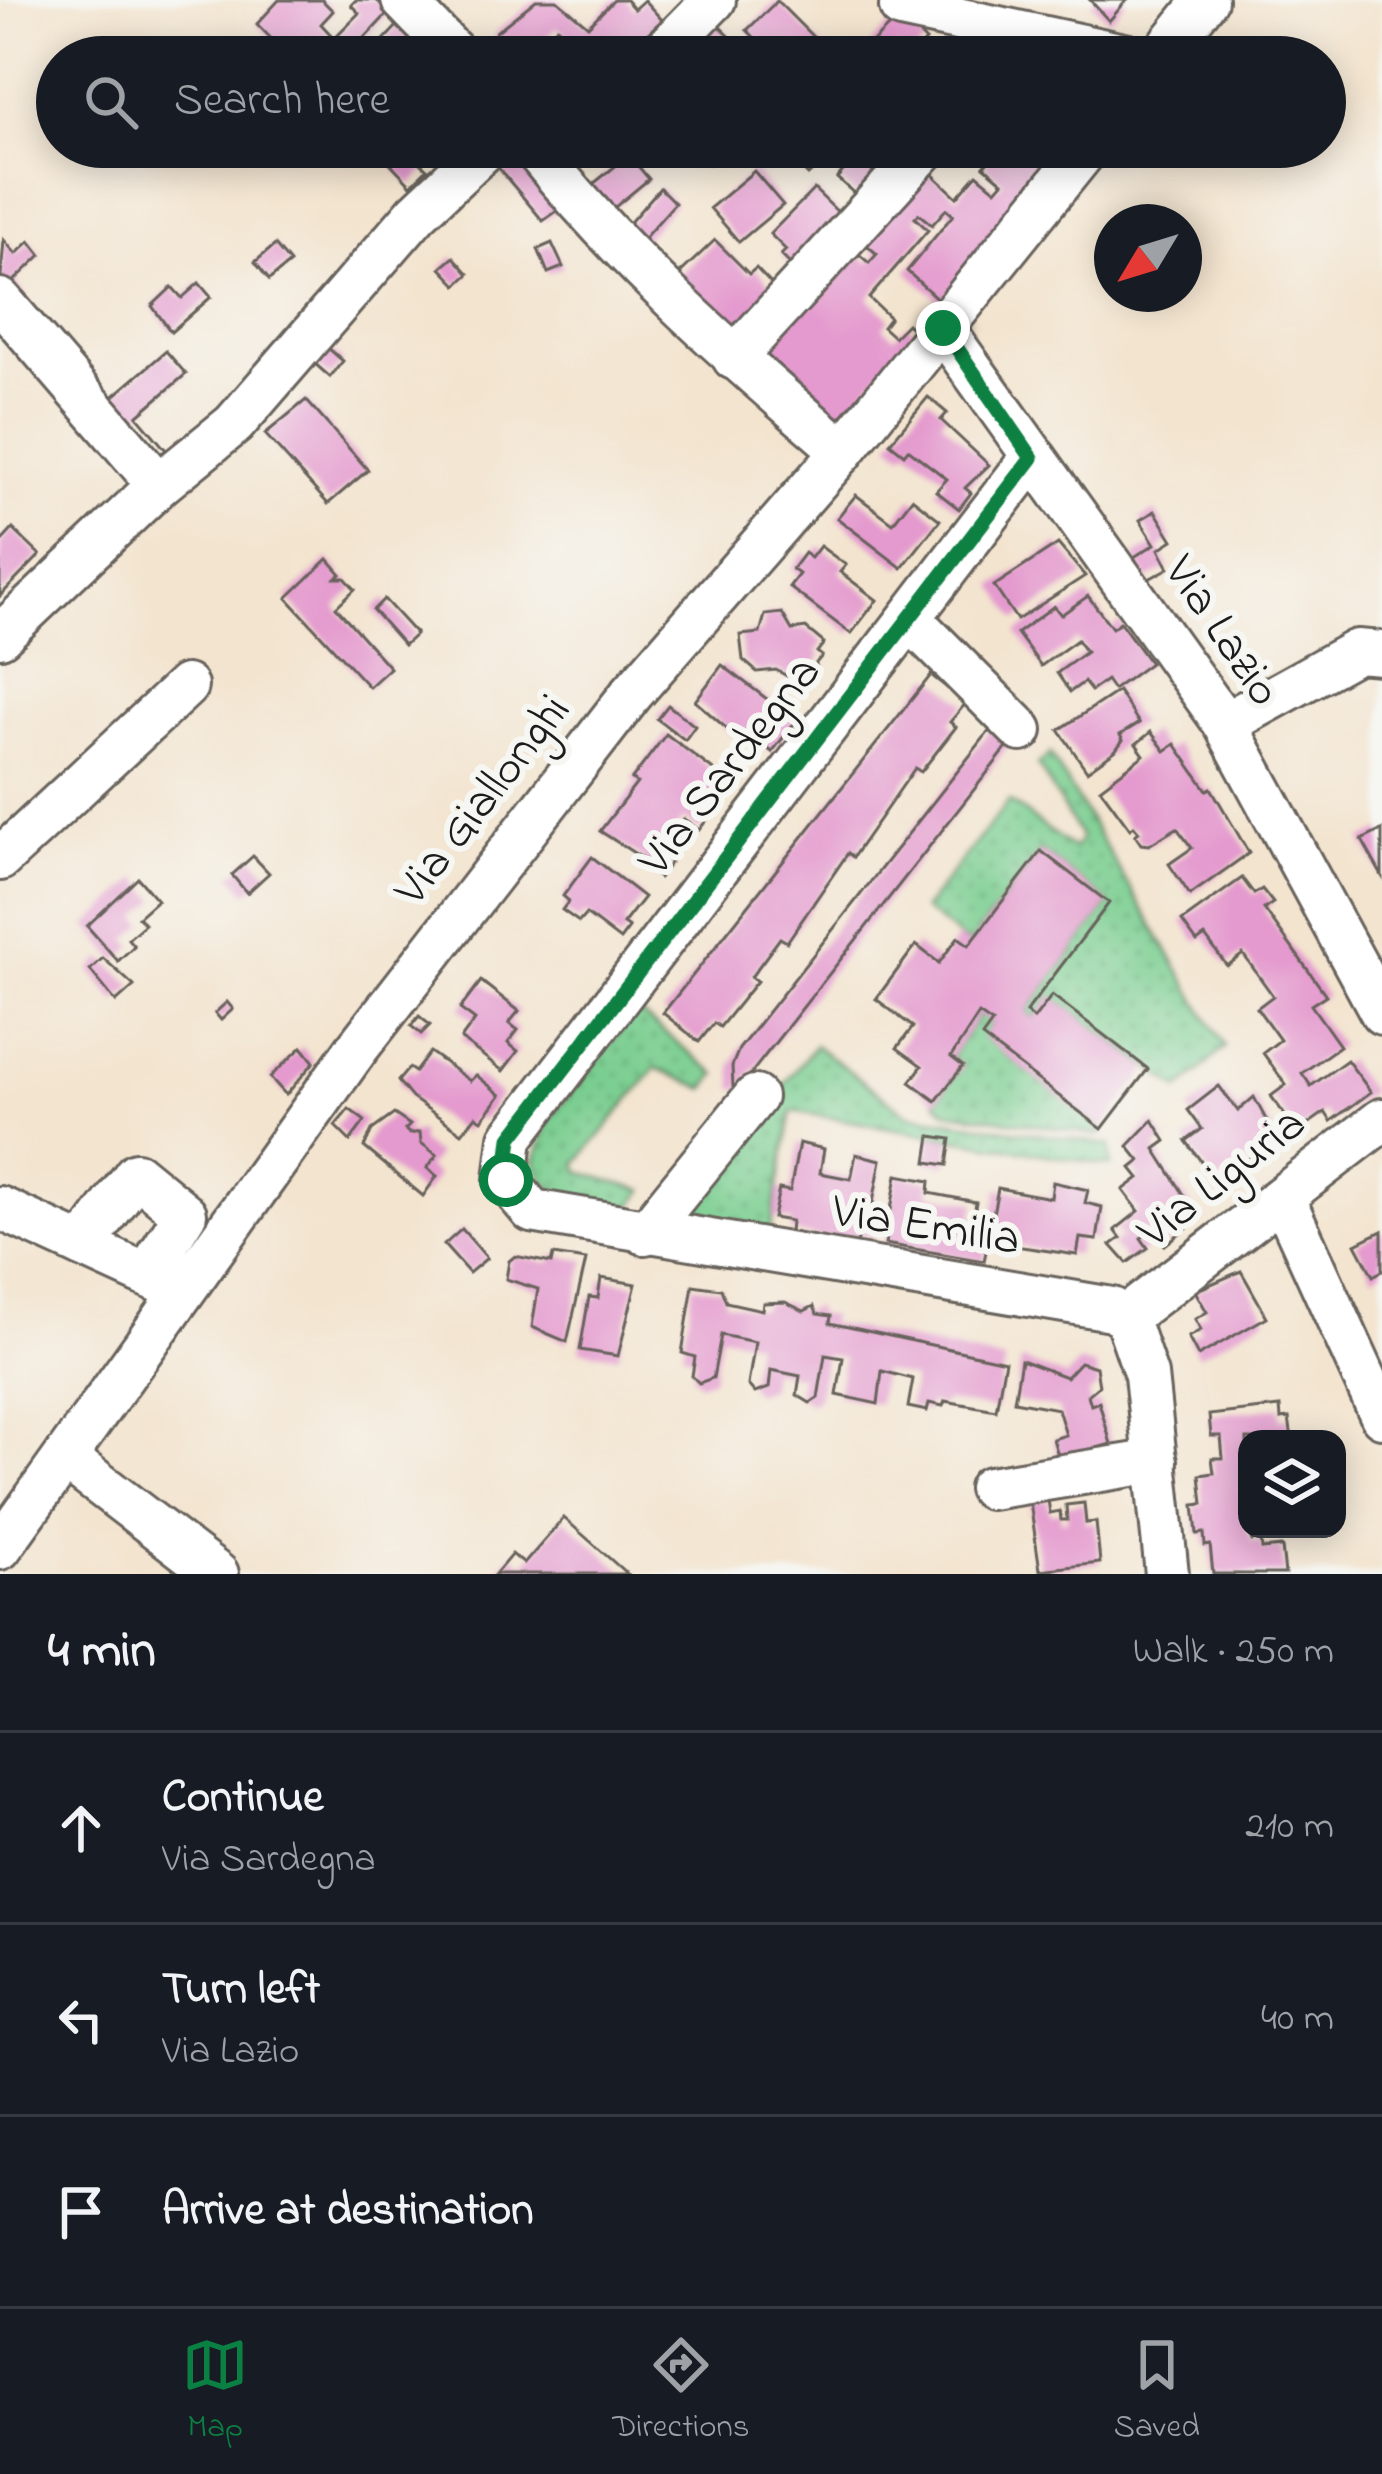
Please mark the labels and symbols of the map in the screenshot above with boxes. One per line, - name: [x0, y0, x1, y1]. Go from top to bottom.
- north arrow: [1094, 204, 1202, 312]
- route end: [916, 301, 970, 355]
- street label: Via Lazio: [1144, 542, 1297, 722]
- street label: Via Sardegna: [622, 642, 840, 894]
- street label: Via Giallonghi: [378, 680, 590, 923]
- street label: Via Liguria: [1123, 1091, 1322, 1268]
- route start: [479, 1153, 533, 1207]
- street label: Via Emilia: [826, 1177, 1025, 1276]

